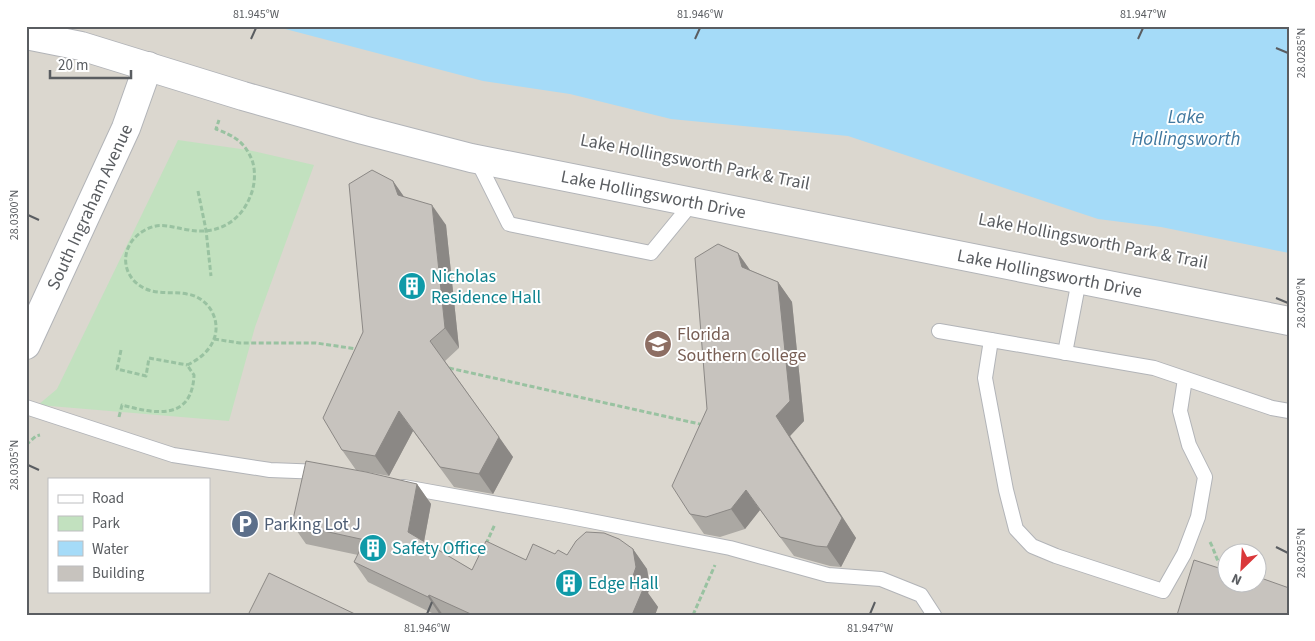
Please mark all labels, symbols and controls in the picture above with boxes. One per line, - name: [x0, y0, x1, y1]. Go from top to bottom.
- text: 81.945°W: [233, 6, 280, 23]
- text: 81.946°W: [677, 6, 724, 23]
- text: 81.947°W: [1120, 6, 1167, 23]
- text: 28.0285°N: [1293, 28, 1310, 78]
- scale bar: [50, 48, 131, 80]
- text: 20 m: [58, 55, 88, 76]
- water label: Lake Hollingsworth: [1132, 104, 1240, 153]
- street label: South Ingraham Avenue: [41, 120, 139, 294]
- street label: Lake Hollingsworth Park & Trail: [578, 127, 812, 197]
- street label: Lake Hollingsworth Drive: [559, 164, 748, 225]
- text: 28.0300°N: [6, 190, 23, 240]
- street label: Lake Hollingsworth Park & Trail: [976, 206, 1210, 276]
- street label: Lake Hollingsworth Drive: [955, 243, 1144, 304]
- place label: Nicholas Residence Hall: [431, 264, 541, 310]
- building icon: Nicholas Residence Hall: [397, 271, 427, 301]
- text: 28.0290°N: [1293, 278, 1310, 328]
- place label: Florida Southern College: [677, 322, 806, 368]
- school or university icon: Florida Southern College: [643, 329, 673, 359]
- text: 28.0305°N: [6, 440, 23, 490]
- legend: [48, 478, 210, 594]
- text: Road: [92, 488, 124, 509]
- parking icon: Parking Lot J: [230, 509, 260, 539]
- place label: Parking Lot J: [264, 512, 361, 537]
- text: Park: [92, 513, 121, 534]
- text: 28.0295°N: [1293, 528, 1310, 578]
- building icon: Safety Office: [358, 533, 388, 563]
- place label: Safety Office: [392, 536, 486, 561]
- text: Water: [92, 539, 129, 560]
- north arrow: [1218, 544, 1268, 594]
- text: Building: [92, 563, 145, 584]
- building icon: Edge Hall: [554, 568, 584, 598]
- text: N: [1228, 568, 1245, 590]
- place label: Edge Hall: [588, 571, 659, 596]
- text: 81.946°W: [404, 620, 451, 637]
- text: 81.947°W: [847, 620, 894, 637]

